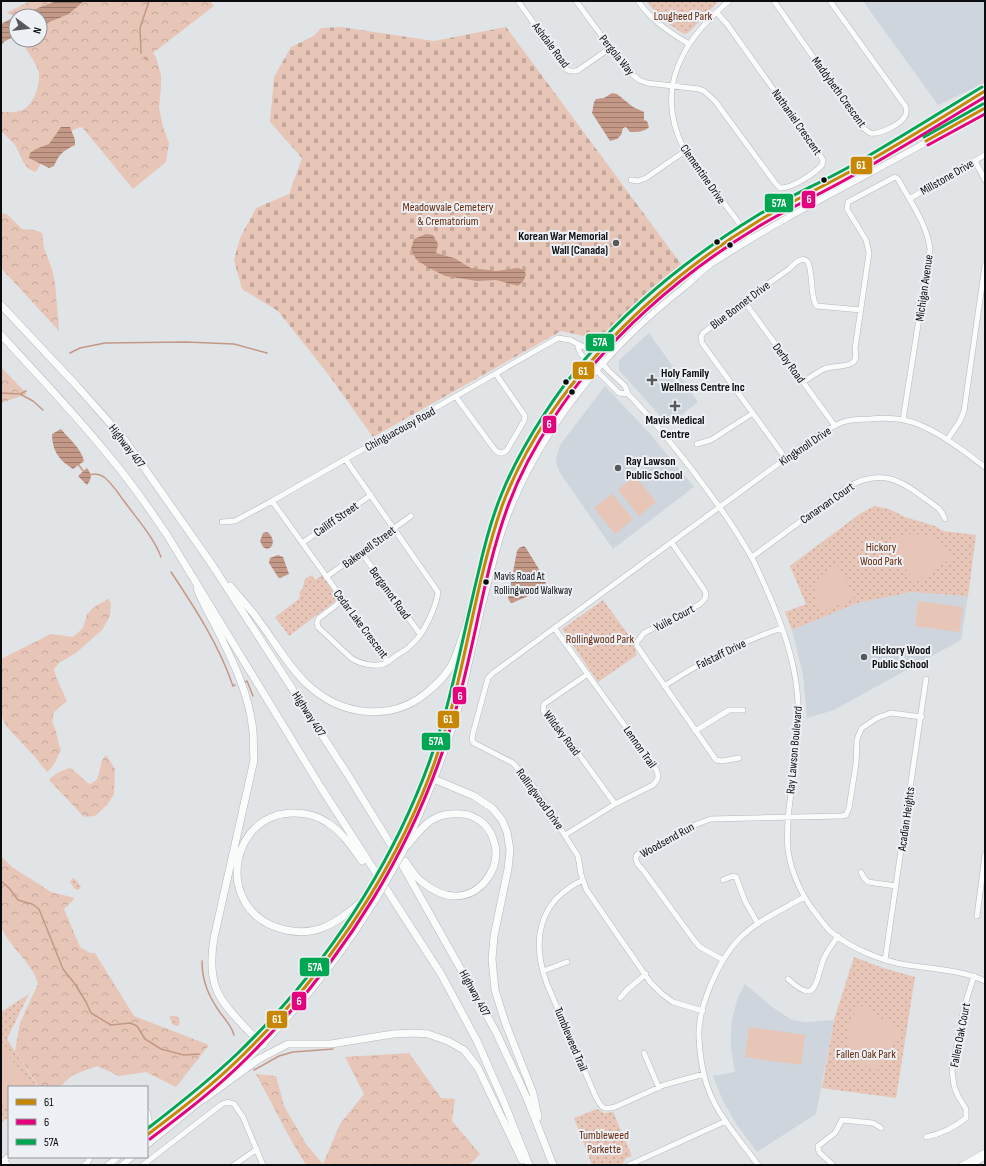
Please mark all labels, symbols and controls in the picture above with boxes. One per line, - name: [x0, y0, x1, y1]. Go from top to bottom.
- north arrow: [8, 8, 48, 48]
- park label: Lougheed Park: [654, 9, 713, 24]
- street label: Ashdale Road: [528, 19, 573, 71]
- text: N: [30, 26, 44, 35]
- street label: Pergola Way: [596, 32, 638, 79]
- street label: Maddybeth Crescent: [808, 54, 869, 131]
- street label: Nathaniel Crescent: [768, 86, 825, 158]
- street label: Clementine Drive: [677, 142, 729, 207]
- line badge: 61: [850, 156, 873, 175]
- street label: Millstone Drive: [918, 156, 977, 199]
- text: 61: [856, 159, 866, 172]
- unlabelled marker: [819, 175, 829, 185]
- line badge: 6: [801, 190, 816, 209]
- line badge: 57A: [764, 193, 794, 213]
- text: 6: [806, 193, 812, 206]
- text: 57A: [772, 197, 787, 210]
- park label: Meadowvale Cemetery & Crematorium: [403, 200, 494, 229]
- place label: Korean War Memorial Wall (Canada): [518, 229, 608, 258]
- unlabelled marker: [712, 237, 722, 247]
- marker: Korean War Memorial Wall (Canada): [611, 238, 621, 248]
- unlabelled marker: [725, 240, 735, 250]
- street label: Michigan Avenue: [912, 254, 937, 322]
- street label: Blue Bonnet Drive: [707, 278, 773, 333]
- line badge: 57A: [585, 333, 615, 352]
- text: 57A: [593, 336, 608, 349]
- street label: Derby Road: [769, 340, 808, 386]
- line badge: 61: [572, 361, 595, 380]
- text: 61: [578, 365, 588, 378]
- place label: Holy Family Wellness Centre Inc: [661, 366, 745, 395]
- marker: Holy Family Wellness Centre Inc: [646, 374, 658, 386]
- unlabelled marker: [561, 377, 571, 387]
- unlabelled marker: [567, 387, 577, 397]
- marker: Mavis Medical Centre: [669, 400, 681, 412]
- street label: Chinguacousy Road: [362, 404, 438, 455]
- place label: Mavis Medical Centre: [645, 413, 705, 442]
- line badge: 6: [542, 415, 557, 434]
- text: 6: [546, 418, 552, 431]
- street label: Highway 407: [105, 422, 148, 471]
- street label: Kingknoll Drive: [776, 423, 834, 469]
- place label: Ray Lawson Public School: [626, 454, 683, 483]
- marker: Ray Lawson Public School: [613, 463, 623, 473]
- street label: Canarvan Court: [797, 479, 858, 528]
- street label: Cailiff Street: [311, 498, 362, 540]
- street label: Bakewell Street: [340, 523, 399, 572]
- park label: Hickory Wood Park: [860, 540, 902, 569]
- street label: Bergamot Road: [366, 564, 414, 622]
- place label: Mavis Road At Rollingwood Walkway: [494, 570, 573, 597]
- marker: Mavis Road At Rollingwood Walkway: [481, 577, 491, 587]
- street label: Cedar Lake Crescent: [330, 587, 392, 662]
- street label: Yuile Court: [651, 601, 697, 635]
- park label: Rollingwood Park: [566, 632, 635, 647]
- street label: Falstaff Drive: [694, 636, 749, 673]
- place label: Hickory Wood Public School: [872, 643, 930, 672]
- marker: Hickory Wood Public School: [859, 652, 869, 662]
- line badge: 6: [452, 686, 467, 705]
- street label: Highway 407: [288, 689, 329, 740]
- text: 6: [457, 690, 463, 703]
- street label: Ray Lawson Boulevard: [783, 705, 806, 795]
- street label: Wildsky Road: [540, 708, 583, 759]
- line badge: 61: [437, 710, 460, 729]
- text: 61: [443, 713, 453, 726]
- street label: Lennon Trail: [620, 723, 659, 771]
- line badge: 57A: [421, 732, 451, 751]
- text: 57A: [429, 735, 444, 748]
- street label: Rollingwood Drive: [512, 766, 567, 833]
- street label: Acadian Heights: [894, 786, 918, 853]
- street label: Woodsend Run: [638, 819, 697, 861]
- line badge: 57A: [299, 957, 330, 977]
- text: 57A: [308, 961, 323, 974]
- street label: Highway 407: [456, 967, 494, 1019]
- line badge: 6: [291, 991, 307, 1011]
- text: 6: [296, 995, 302, 1008]
- street label: Fallen Oak Court: [947, 1001, 974, 1069]
- street label: Tumbleweed Trail: [550, 1005, 591, 1074]
- line badge: 61: [266, 1010, 288, 1029]
- text: 61: [272, 1013, 282, 1026]
- park label: Fallen Oak Park: [836, 1047, 896, 1062]
- legend: [8, 1086, 148, 1158]
- text: 61: [44, 1095, 54, 1110]
- text: 6: [44, 1115, 49, 1130]
- park label: Tumbleweed Parkette: [579, 1128, 629, 1157]
- text: 57A: [44, 1135, 59, 1150]

